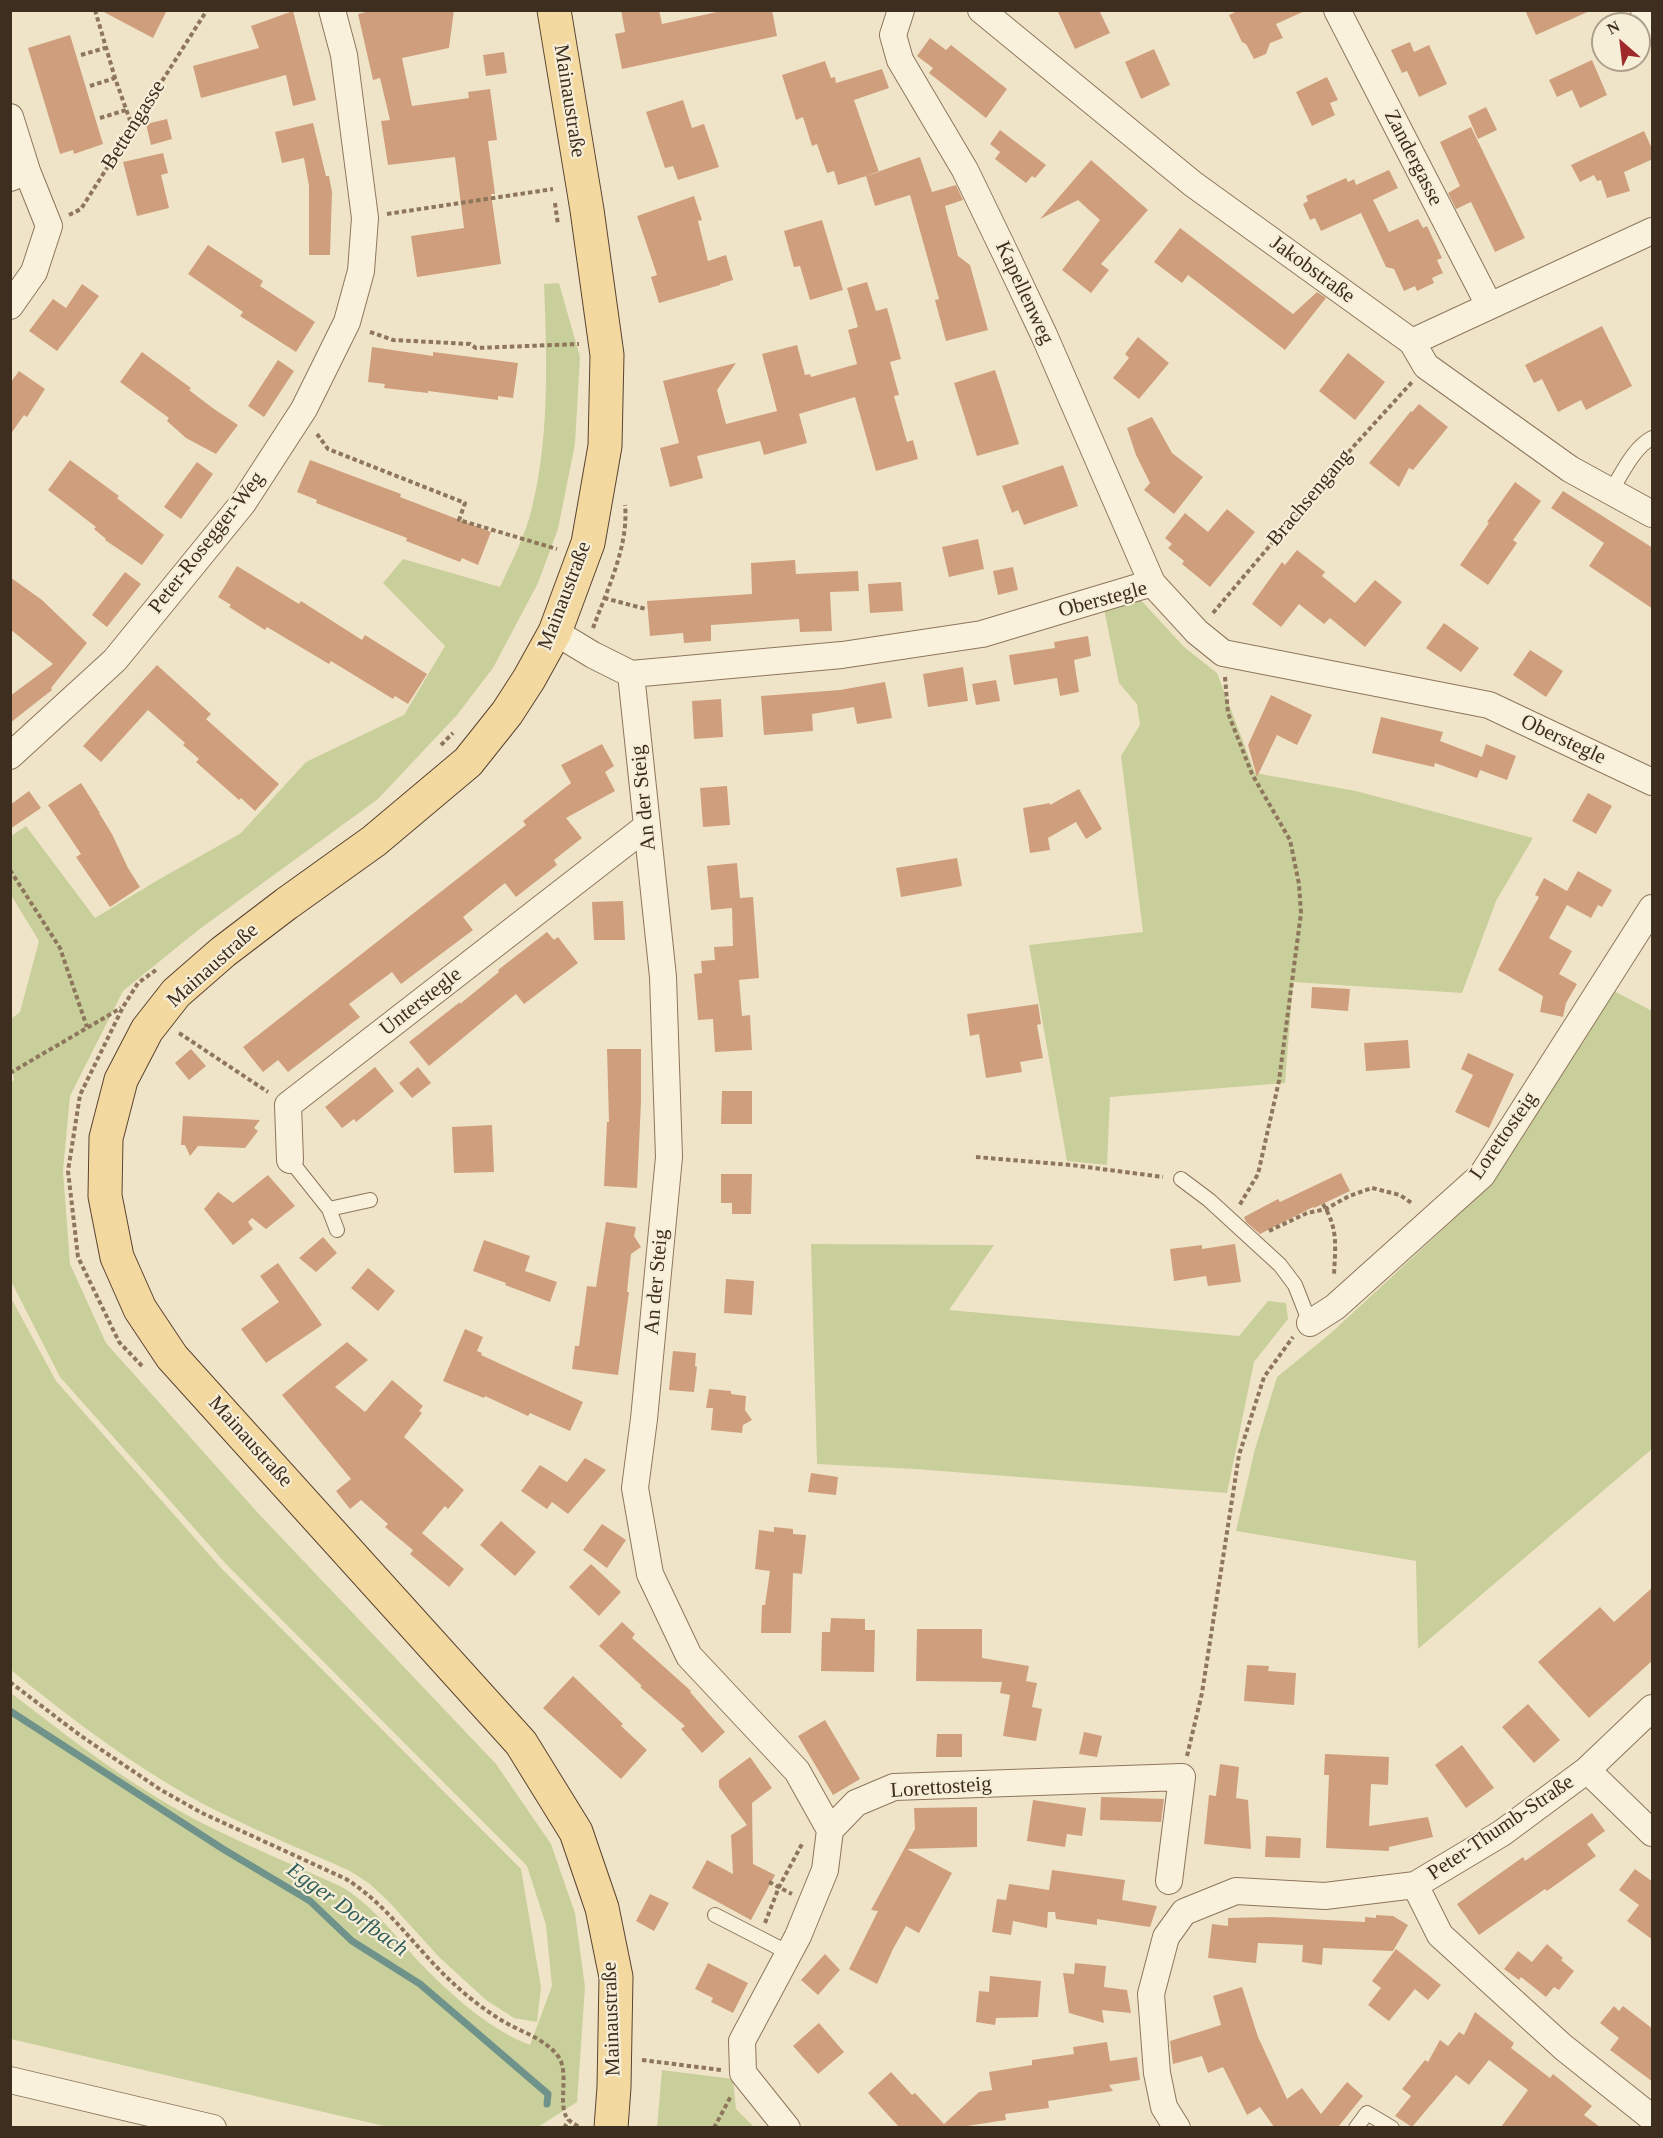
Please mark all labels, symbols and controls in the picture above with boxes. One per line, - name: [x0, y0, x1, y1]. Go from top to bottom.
- north arrow: [1591, 12, 1651, 72]
- text: N: [1604, 17, 1622, 38]
- street label: Mainaustraße: [548, 43, 590, 159]
- street label: Bettengasse: [97, 76, 171, 174]
- street label: Zandergasse: [1378, 106, 1448, 210]
- street label: Jakobstraße: [1264, 231, 1360, 309]
- street label: Kapellenweg: [989, 237, 1059, 349]
- street label: Brachsengang: [1262, 444, 1358, 552]
- street label: Peter-Rosegger-Weg: [144, 467, 270, 619]
- street label: Mainaustraße: [533, 538, 597, 654]
- street label: Oberstegle: [1056, 576, 1150, 624]
- street label: Oberstegle: [1516, 709, 1610, 771]
- street label: An der Steig: [626, 744, 662, 852]
- street label: Mainaustraße: [162, 918, 264, 1014]
- street label: Unterstegle: [375, 962, 467, 1042]
- street label: Lorettosteig: [1465, 1087, 1543, 1185]
- street label: An der Steig: [640, 1228, 674, 1336]
- street label: Mainaustraße: [202, 1391, 298, 1493]
- street label: Peter-Thumb-Straße: [1423, 1770, 1579, 1886]
- street label: Lorettosteig: [890, 1772, 992, 1804]
- water label: Egger Dorfbach: [281, 1857, 413, 1963]
- street label: Mainaustraße: [597, 1961, 627, 2077]

